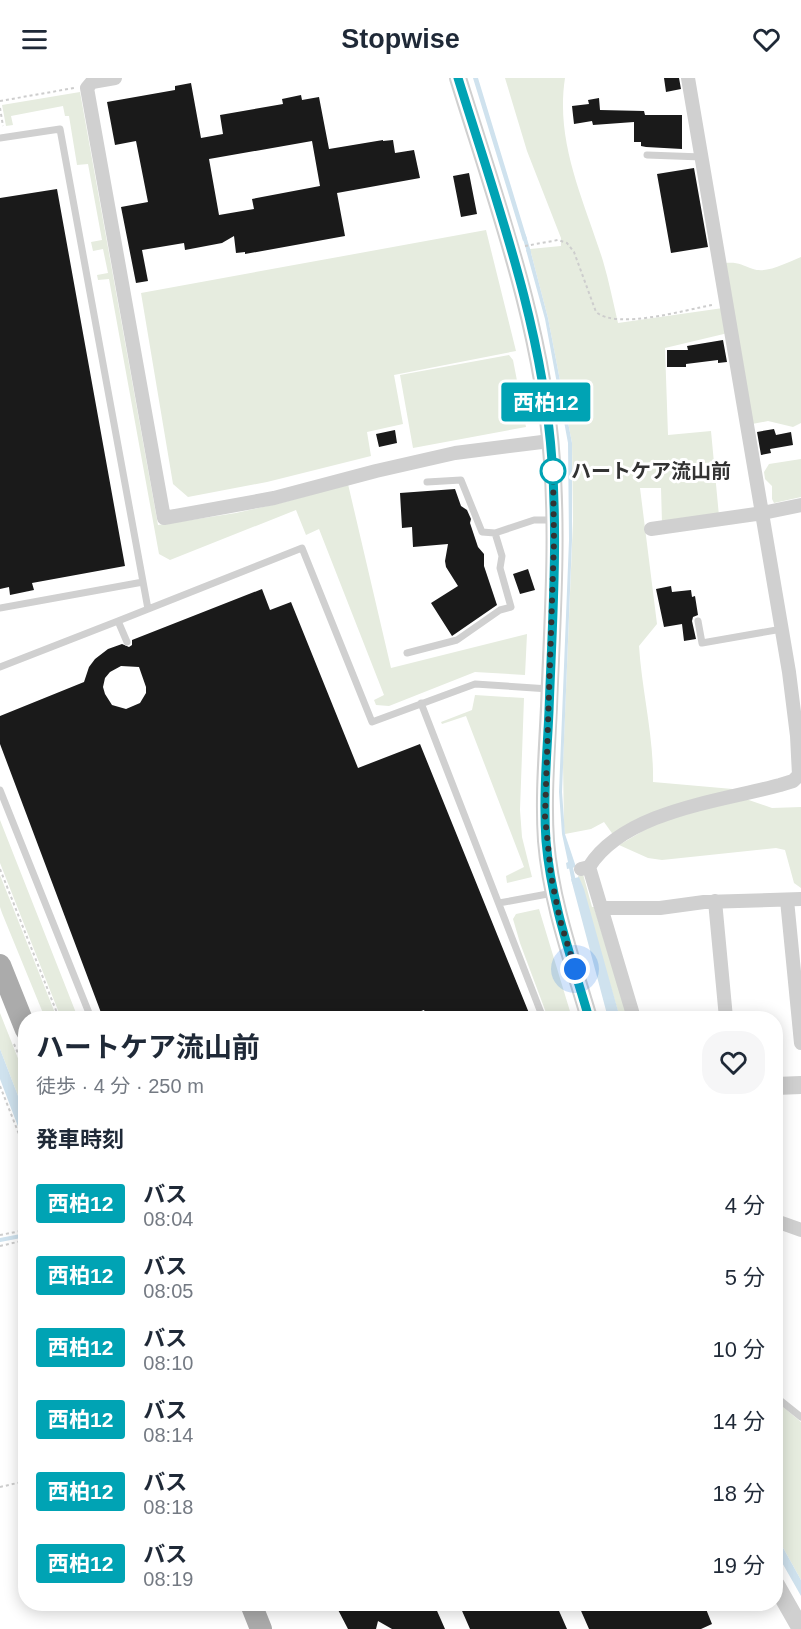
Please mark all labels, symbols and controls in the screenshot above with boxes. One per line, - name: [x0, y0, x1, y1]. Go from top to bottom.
- icon: menu: [18, 23, 51, 56]
- icon: heart: [750, 23, 783, 56]
- text: Stopwise: [341, 24, 460, 54]
- line badge: 西柏12: [504, 382, 588, 422]
- text: 西柏12: [513, 391, 579, 414]
- marker: ハートケア流山前: [540, 458, 566, 484]
- place label: ハートケア流山前: [571, 460, 731, 482]
- your location: [560, 954, 590, 984]
- button: heart: [702, 1031, 765, 1094]
- text: ハートケア流山前: [36, 1032, 260, 1063]
- text: 徒歩 · 4 分 · 250 m: [36, 1075, 204, 1097]
- text: 発車時刻: [36, 1127, 124, 1152]
- text: バス: [143, 1182, 187, 1207]
- text: 西柏12: [48, 1192, 113, 1215]
- text: 4 分: [725, 1193, 765, 1218]
- text: 08:04: [143, 1208, 193, 1230]
- text: バス: [143, 1254, 187, 1279]
- text: 西柏12: [48, 1264, 113, 1287]
- text: 5 分: [725, 1265, 765, 1290]
- text: 08:05: [143, 1280, 193, 1302]
- text: バス: [143, 1326, 187, 1351]
- text: 西柏12: [48, 1336, 113, 1359]
- text: 10 分: [712, 1337, 765, 1362]
- text: 08:10: [143, 1352, 193, 1374]
- text: バス: [143, 1398, 187, 1423]
- text: 西柏12: [48, 1408, 113, 1431]
- text: 14 分: [712, 1409, 765, 1434]
- text: 08:14: [143, 1424, 193, 1446]
- text: バス: [143, 1470, 187, 1495]
- text: 西柏12: [48, 1480, 113, 1503]
- text: 18 分: [712, 1481, 765, 1506]
- text: 08:18: [143, 1496, 193, 1518]
- text: バス: [143, 1542, 187, 1567]
- text: 西柏12: [48, 1552, 113, 1575]
- text: 19 分: [712, 1553, 765, 1578]
- text: 08:19: [143, 1568, 193, 1590]

